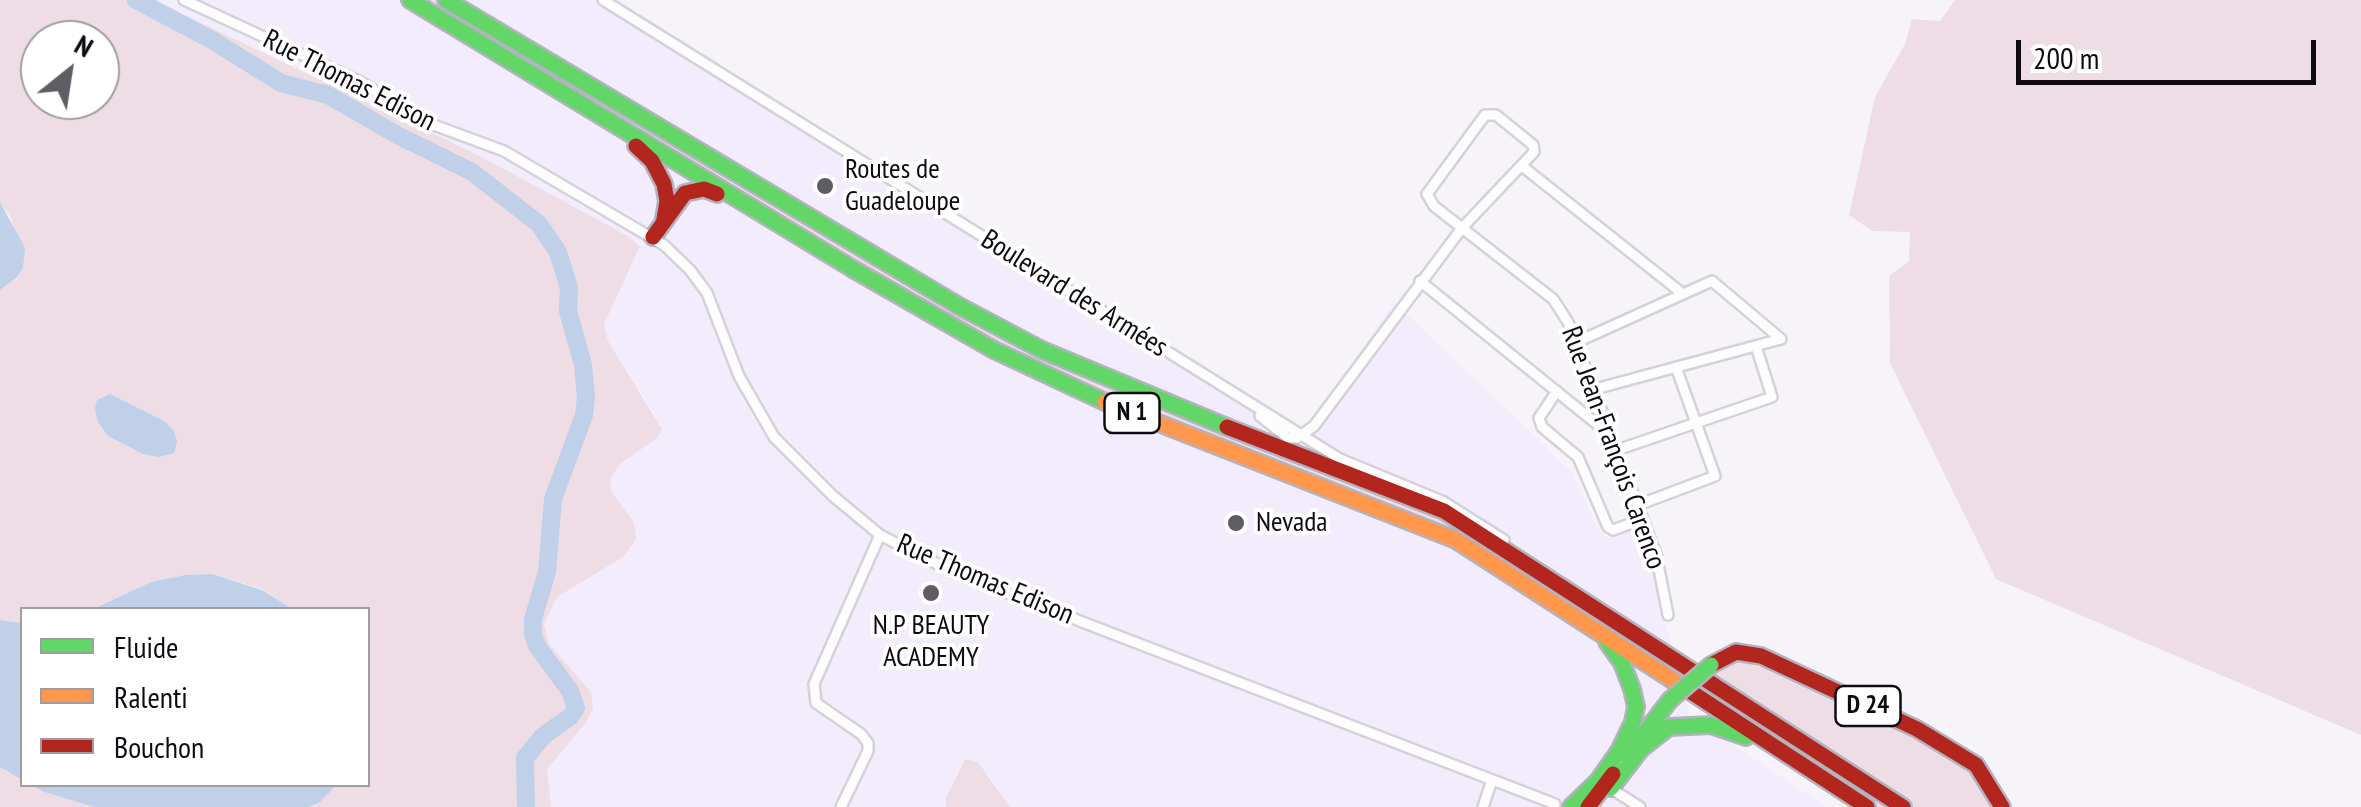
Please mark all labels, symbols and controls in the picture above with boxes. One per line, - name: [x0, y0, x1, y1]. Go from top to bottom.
- north arrow: [20, 20, 120, 120]
- scale bar: [2021, 20, 2321, 82]
- street label: Rue Thomas Edison: [257, 23, 441, 139]
- text: N: [68, 26, 100, 65]
- text: 200 m: [2033, 38, 2099, 77]
- place label: Routes de Guadeloupe: [845, 153, 960, 219]
- marker: Routes de Guadeloupe: [814, 175, 836, 197]
- street label: Boulevard des Armées: [975, 223, 1173, 365]
- street label: Rue Jean-François Carenco: [1554, 322, 1672, 574]
- road number: N 1: [1104, 393, 1160, 433]
- place label: Nevada: [1256, 506, 1328, 540]
- marker: Nevada: [1225, 512, 1247, 534]
- street label: Rue Thomas Edison: [891, 528, 1079, 632]
- marker: N.P BEAUTY ACADEMY: [920, 582, 942, 604]
- legend: [20, 607, 370, 787]
- place label: N.P BEAUTY ACADEMY: [873, 609, 989, 675]
- text: Fluide: [114, 627, 178, 666]
- text: Ralenti: [114, 677, 188, 716]
- road number: D 24: [1836, 686, 1900, 726]
- text: Bouchon: [114, 727, 204, 766]

